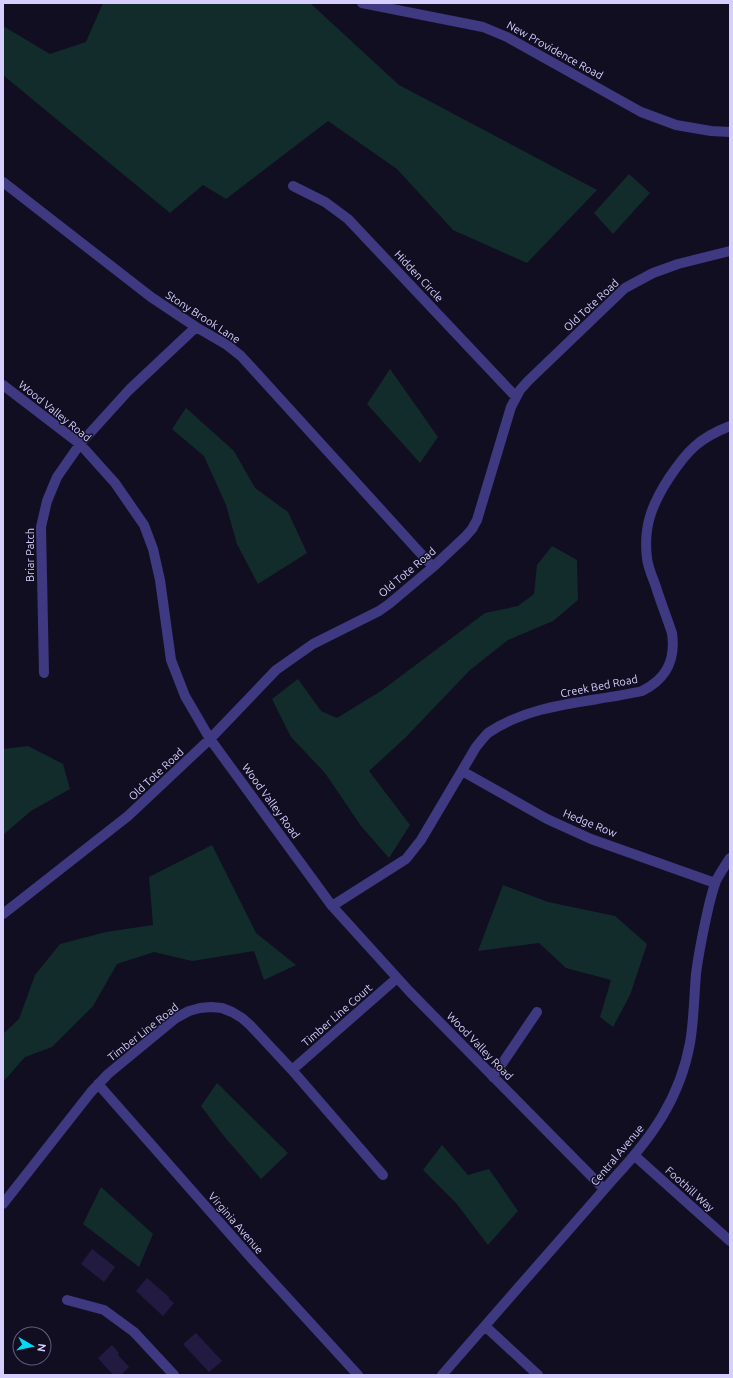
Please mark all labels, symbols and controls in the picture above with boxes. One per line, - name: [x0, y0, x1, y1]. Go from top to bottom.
- street label: New Providence Road: [505, 19, 605, 81]
- street label: Hidden Circle: [392, 248, 446, 304]
- street label: Old Tote Road: [561, 277, 621, 333]
- street label: Stony Brook Lane: [164, 288, 242, 346]
- street label: Wood Valley Road: [17, 378, 93, 444]
- street label: Briar Patch: [24, 528, 36, 582]
- street label: Old Tote Road: [376, 545, 438, 599]
- street label: Creek Bed Road: [559, 673, 639, 699]
- street label: Old Tote Road: [126, 746, 186, 802]
- street label: Wood Valley Road: [240, 761, 302, 841]
- street label: Hedge Row: [561, 807, 619, 839]
- street label: Timber Line Court: [300, 981, 375, 1049]
- street label: Timber Line Road: [105, 1001, 181, 1063]
- street label: Wood Valley Road: [445, 1010, 515, 1082]
- street label: Central Avenue: [588, 1122, 646, 1188]
- street label: Foothill Way: [663, 1164, 717, 1214]
- street label: Virginia Avenue: [206, 1190, 266, 1256]
- north arrow: [12, 1326, 52, 1366]
- text: N: [35, 1343, 48, 1353]

